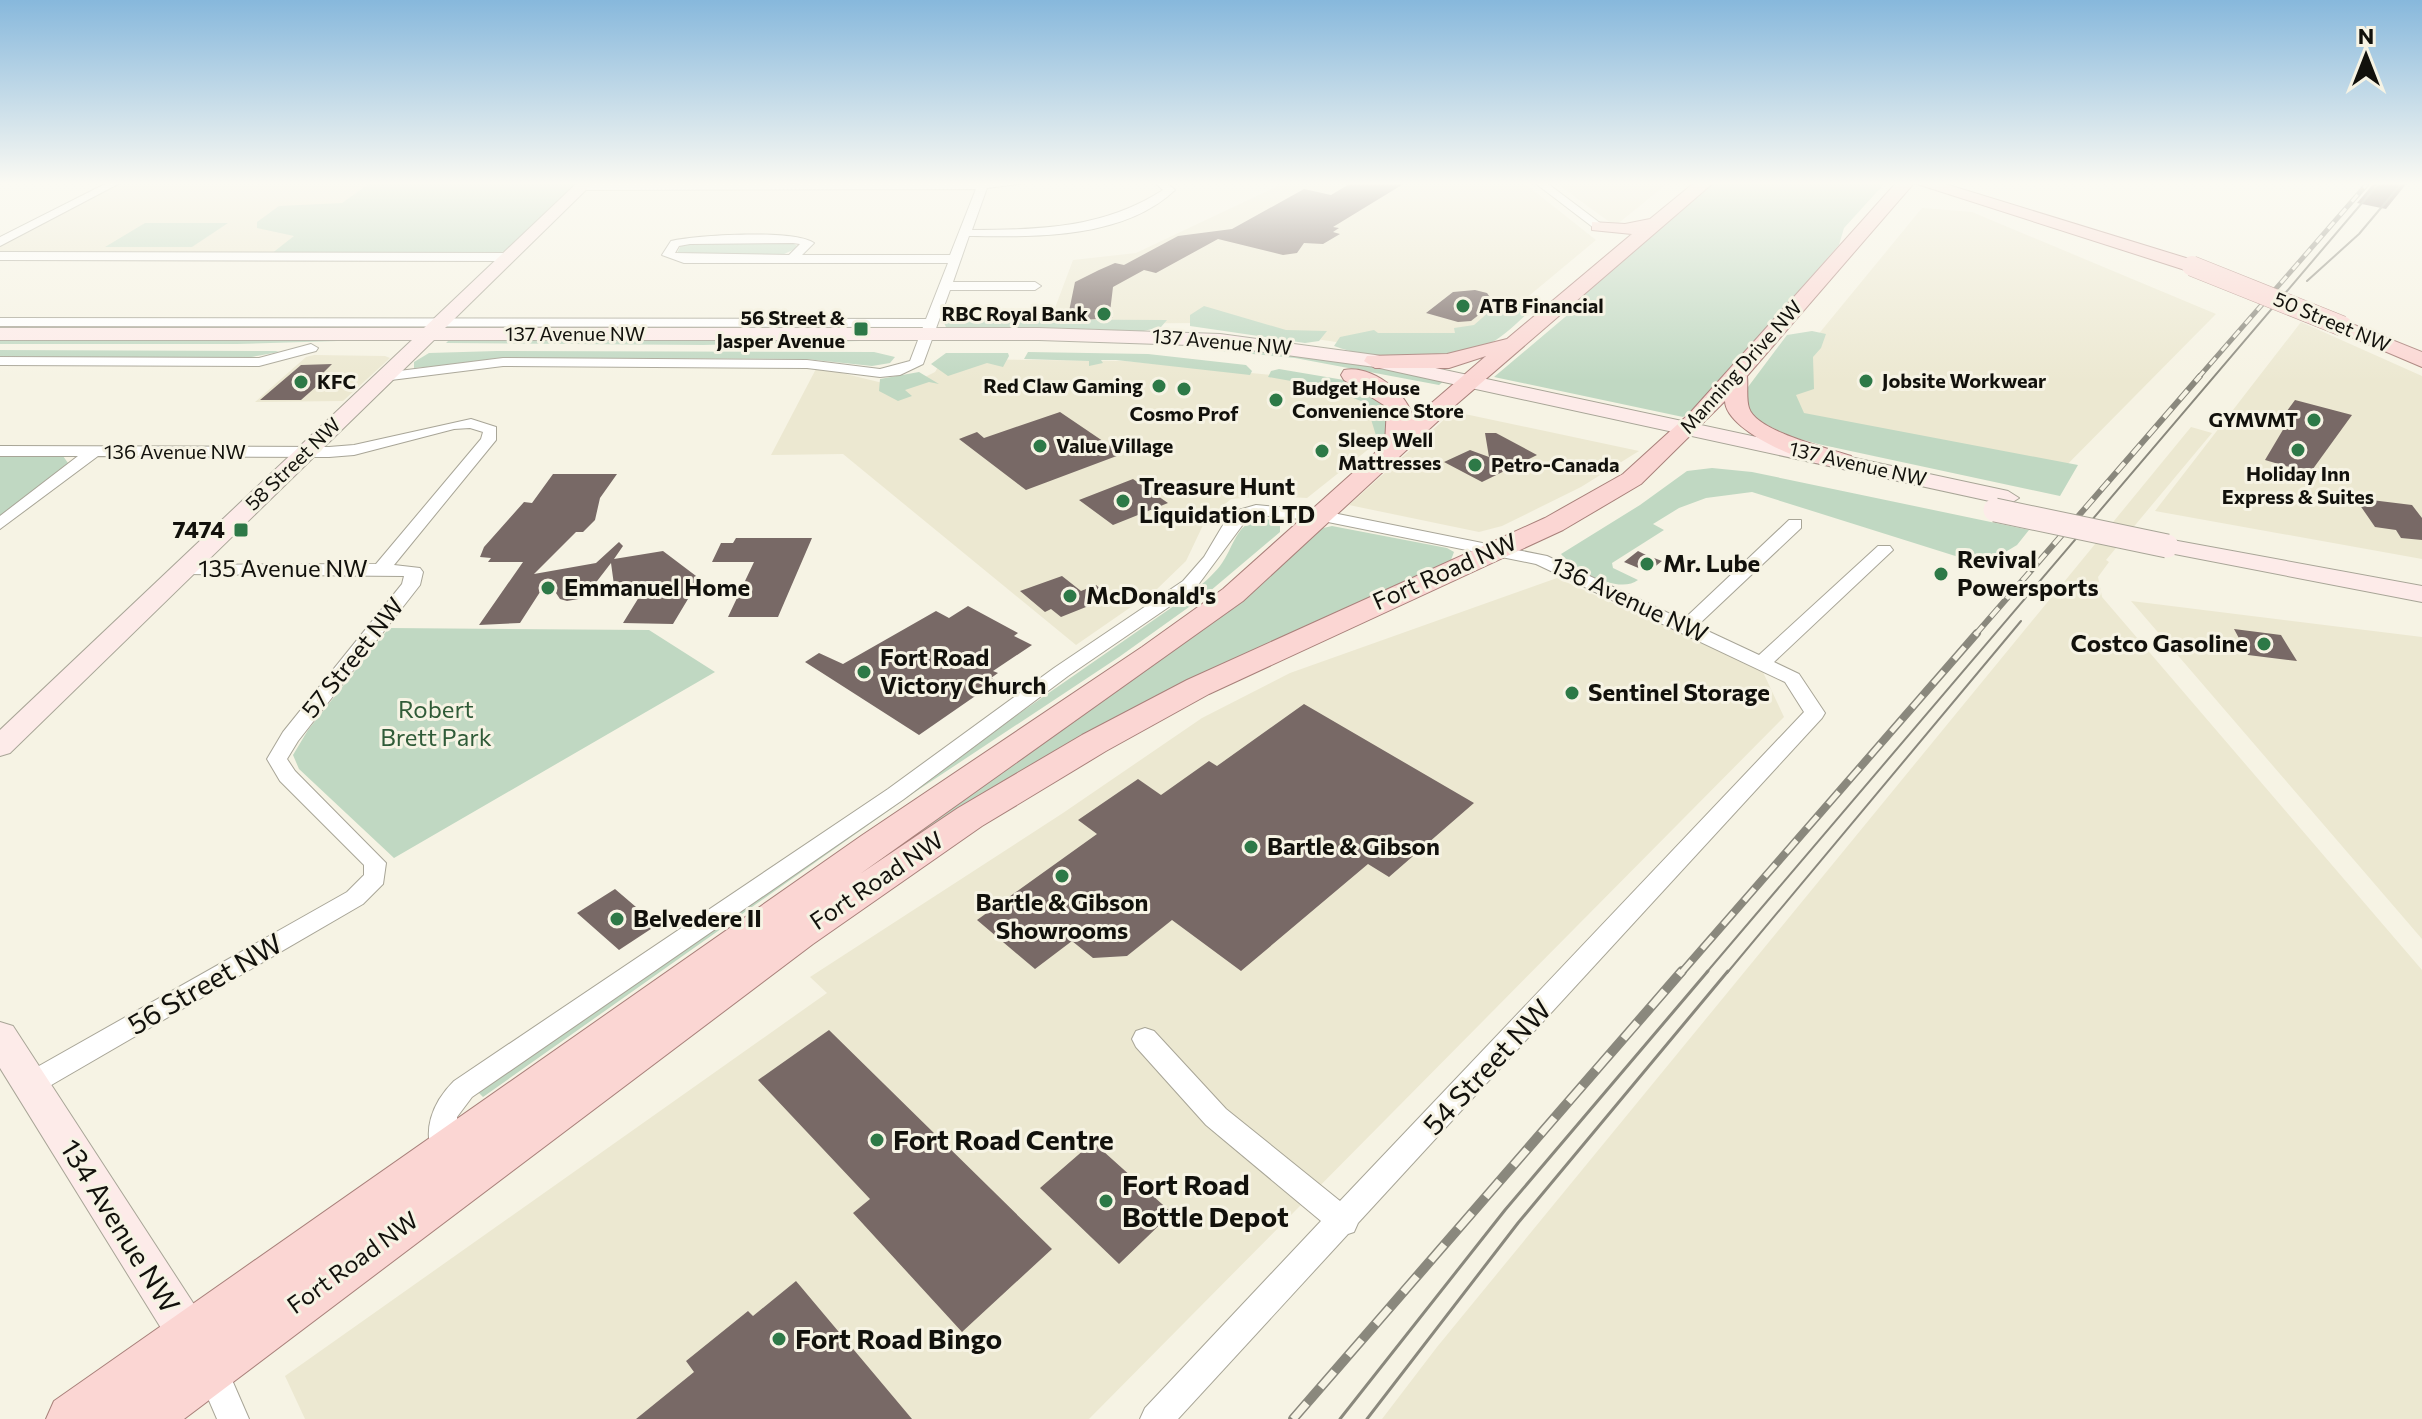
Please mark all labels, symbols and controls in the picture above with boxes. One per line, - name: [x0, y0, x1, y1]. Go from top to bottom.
- north arrow: [2326, 16, 2406, 96]
- text: N: [2358, 22, 2374, 49]
- street label: 50 Street NW: [2271, 286, 2394, 356]
- place label: ATB Financial: [1479, 293, 1604, 317]
- street label: Manning Drive NW: [1674, 295, 1806, 438]
- marker: ATB Financial: [1454, 297, 1472, 315]
- place label: RBC Royal Bank: [941, 301, 1089, 325]
- place label: 56 Street & Jasper Avenue: [716, 305, 846, 352]
- marker: RBC Royal Bank: [1095, 305, 1113, 323]
- marker: 56 Street & Jasper Avenue: [852, 320, 870, 338]
- street label: 137 Avenue NW: [505, 321, 645, 345]
- street label: 137 Avenue NW: [1151, 323, 1293, 359]
- place label: Jobsite Workwear: [1882, 368, 2046, 392]
- place label: KFC: [317, 369, 356, 393]
- marker: Jobsite Workwear: [1857, 372, 1875, 390]
- marker: KFC: [292, 373, 310, 391]
- place label: Red Claw Gaming: [983, 373, 1143, 397]
- place label: Budget House Convenience Store: [1292, 375, 1464, 422]
- marker: Red Claw Gaming: [1150, 377, 1168, 395]
- marker: Cosmo Prof: [1175, 380, 1193, 398]
- marker: Budget House Convenience Store: [1267, 391, 1285, 409]
- place label: Cosmo Prof: [1130, 401, 1239, 425]
- place label: GYMVMT: [2209, 407, 2298, 431]
- marker: GYMVMT: [2305, 411, 2323, 429]
- street label: 58 Street NW: [240, 412, 345, 515]
- place label: Sleep Well Mattresses: [1338, 427, 1441, 474]
- place label: Value Village: [1056, 433, 1173, 457]
- street label: 137 Avenue NW: [1787, 436, 1929, 490]
- marker: Value Village: [1031, 437, 1049, 455]
- street label: 136 Avenue NW: [104, 439, 246, 463]
- marker: Holiday Inn Express & Suites: [2289, 441, 2307, 459]
- marker: Sleep Well Mattresses: [1313, 442, 1331, 460]
- place label: Petro-Canada: [1491, 452, 1620, 476]
- marker: Petro-Canada: [1466, 456, 1484, 474]
- place label: Holiday Inn Express & Suites: [2222, 461, 2374, 508]
- place label: Treasure Hunt Liquidation LTD: [1139, 471, 1315, 528]
- marker: Treasure Hunt Liquidation LTD: [1114, 492, 1132, 510]
- place label: 7474: [173, 514, 225, 543]
- marker: 7474: [232, 521, 250, 539]
- street label: Fort Road NW: [1368, 526, 1521, 615]
- place label: Revival Powersports: [1957, 544, 2099, 601]
- place label: Mr. Lube: [1663, 548, 1760, 577]
- street label: 136 Avenue NW: [1546, 550, 1713, 648]
- street label: 135 Avenue NW: [198, 553, 368, 582]
- marker: Mr. Lube: [1638, 555, 1656, 573]
- marker: Revival Powersports: [1932, 565, 1950, 583]
- place label: Emmanuel Home: [564, 572, 750, 601]
- marker: Emmanuel Home: [539, 579, 557, 597]
- place label: McDonald's: [1086, 580, 1216, 609]
- marker: McDonald's: [1061, 587, 1079, 605]
- street label: 57 Street NW: [295, 591, 409, 723]
- place label: Costco Gasoline: [2070, 628, 2248, 657]
- marker: Costco Gasoline: [2255, 635, 2273, 653]
- place label: Fort Road Victory Church: [880, 642, 1046, 699]
- marker: Fort Road Victory Church: [855, 663, 873, 681]
- place label: Sentinel Storage: [1588, 677, 1770, 706]
- marker: Sentinel Storage: [1563, 684, 1581, 702]
- park label: Robert Brett Park: [380, 694, 492, 751]
- street label: Fort Road NW: [804, 824, 948, 935]
- place label: Bartle & Gibson: [1267, 831, 1440, 860]
- marker: Bartle & Gibson: [1242, 838, 1260, 856]
- marker: Bartle & Gibson Showrooms: [1053, 867, 1071, 885]
- place label: Bartle & Gibson Showrooms: [976, 887, 1148, 944]
- place label: Belvedere II: [633, 903, 762, 932]
- marker: Belvedere II: [608, 910, 626, 928]
- street label: 56 Street NW: [121, 925, 288, 1041]
- street label: 54 Street NW: [1415, 992, 1558, 1141]
- place label: Fort Road Centre: [893, 1122, 1114, 1156]
- marker: Fort Road Centre: [868, 1131, 886, 1149]
- street label: 134 Avenue NW: [54, 1132, 188, 1319]
- place label: Fort Road Bottle Depot: [1122, 1167, 1289, 1233]
- marker: Fort Road Bottle Depot: [1097, 1192, 1115, 1210]
- street label: Fort Road NW: [281, 1205, 423, 1319]
- place label: Fort Road Bingo: [795, 1321, 1002, 1355]
- marker: Fort Road Bingo: [770, 1330, 788, 1348]

